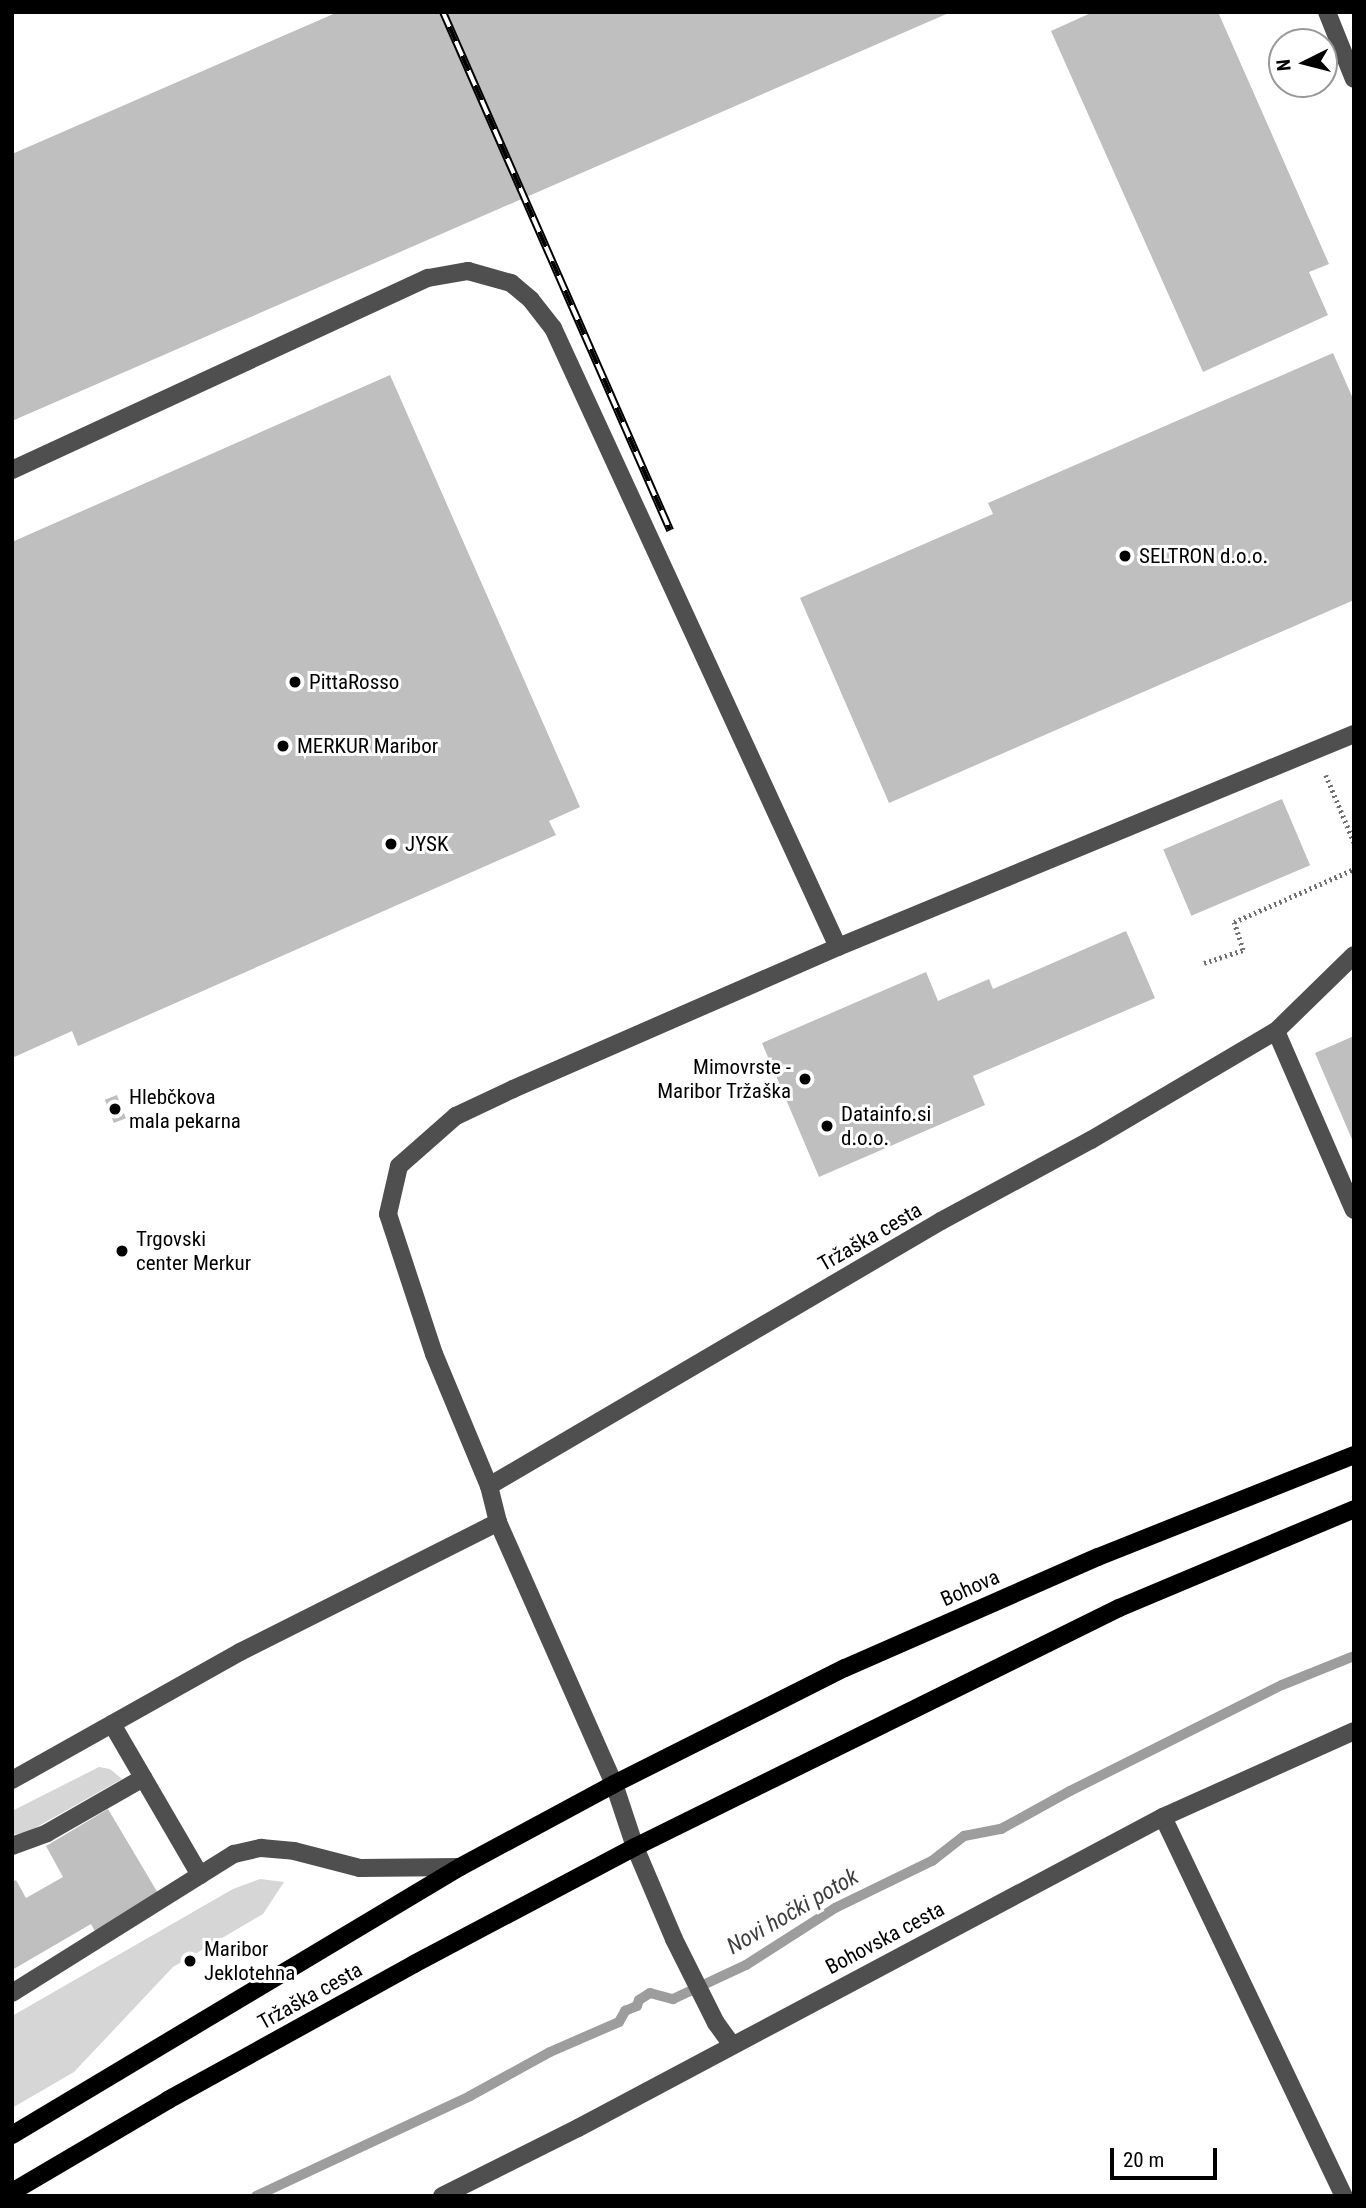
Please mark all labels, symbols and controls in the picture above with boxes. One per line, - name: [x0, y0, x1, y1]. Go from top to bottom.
- north arrow: [1268, 28, 1338, 98]
- text: N: [1272, 58, 1296, 72]
- place label: SELTRON d.o.o.: [1139, 543, 1268, 569]
- marker: SELTRON d.o.o.: [1117, 548, 1133, 564]
- place label: PittaRosso: [309, 669, 399, 695]
- marker: PittaRosso: [287, 674, 303, 690]
- place label: MERKUR Maribor: [297, 733, 438, 759]
- marker: MERKUR Maribor: [275, 738, 291, 754]
- place label: JYSK: [405, 831, 448, 857]
- marker: JYSK: [383, 836, 399, 852]
- place label: Mimovrste - Maribor Tržaška: [657, 1054, 791, 1104]
- marker: Mimovrste - Maribor Tržaška: [797, 1071, 813, 1087]
- place label: Hlebčkova mala pekarna: [129, 1084, 241, 1134]
- marker: Hlebčkova mala pekarna: [107, 1101, 123, 1117]
- place label: Datainfo.si d.o.o.: [841, 1101, 931, 1151]
- marker: Datainfo.si d.o.o.: [819, 1118, 835, 1134]
- street label: Tržaška cesta: [814, 1197, 926, 1277]
- place label: Trgovski center Merkur: [136, 1226, 251, 1276]
- marker: Trgovski center Merkur: [114, 1243, 130, 1259]
- street label: Bohova: [937, 1564, 1003, 1612]
- water label: Novi hočki potok: [722, 1863, 864, 1961]
- street label: Bohovska cesta: [821, 1896, 949, 1980]
- place label: Maribor Jeklotehna: [204, 1936, 295, 1986]
- marker: Maribor Jeklotehna: [182, 1953, 198, 1969]
- street label: Tržaška cesta: [254, 1957, 366, 2035]
- scale bar: [1114, 2134, 1221, 2178]
- text: 20 m: [1123, 2148, 1164, 2172]

